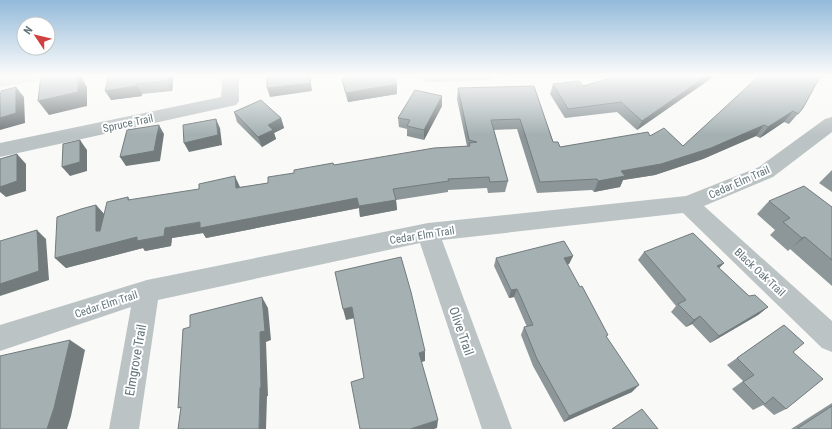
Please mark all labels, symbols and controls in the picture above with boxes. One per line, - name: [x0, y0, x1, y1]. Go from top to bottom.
- north arrow: [16, 16, 56, 56]
- text: N: [21, 24, 36, 37]
- street label: Spruce Trail: [102, 112, 154, 135]
- street label: Cedar Elm Trail: [707, 163, 772, 202]
- street label: Cedar Elm Trail: [389, 224, 455, 247]
- street label: Black Oak Trail: [732, 246, 788, 299]
- street label: Cedar Elm Trail: [73, 288, 139, 321]
- street label: Olive Trail: [446, 305, 477, 357]
- street label: Elmgrove Trail: [122, 323, 149, 397]

